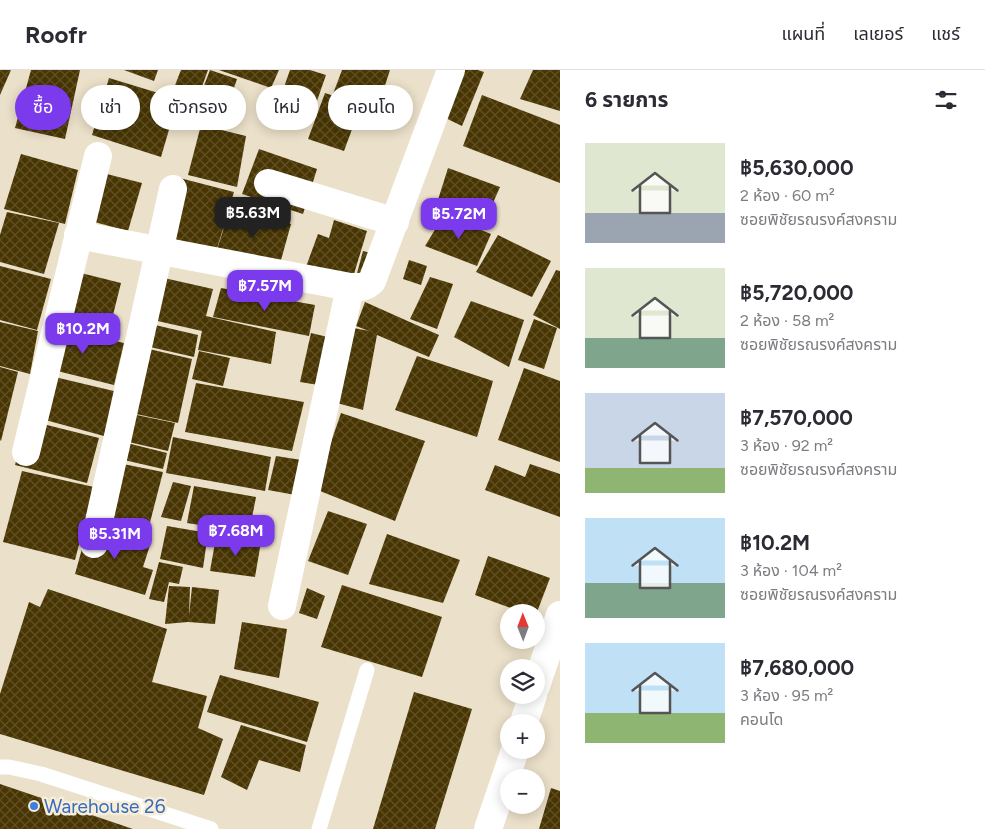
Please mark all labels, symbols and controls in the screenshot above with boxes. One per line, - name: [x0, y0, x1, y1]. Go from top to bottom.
- text: Roofr: [25, 20, 87, 49]
- text: แผนที่: [781, 23, 825, 45]
- text: เลเยอร์: [853, 23, 903, 45]
- text: แชร์: [931, 23, 960, 45]
- chip: ซื้อ: [15, 85, 71, 130]
- chip: เช่า: [81, 85, 140, 130]
- chip: ตัวกรอง: [150, 85, 246, 130]
- chip: ใหม่: [256, 85, 318, 130]
- chip: คอนโด: [328, 85, 413, 130]
- icon: filters: [932, 86, 960, 114]
- text: 6 รายการ: [585, 87, 668, 112]
- text: ฿5,630,000: [740, 155, 853, 180]
- icon: home: [625, 163, 685, 223]
- text: 2 ห้อง · 60 m²: [740, 186, 835, 205]
- pin: ฿5.63M: [212, 196, 294, 239]
- pin: ฿5.72M: [418, 198, 500, 240]
- text: ฿5.63M: [226, 203, 280, 222]
- text: ฿5.72M: [432, 204, 486, 223]
- text: ซอยพิชัยรณรงค์สงคราม: [740, 210, 897, 229]
- pin: ฿7.57M: [224, 270, 306, 312]
- text: ฿7.57M: [238, 276, 292, 295]
- text: ฿5,720,000: [740, 280, 853, 305]
- icon: home: [625, 288, 685, 348]
- text: 2 ห้อง · 58 m²: [740, 311, 834, 330]
- pin: ฿10.2M: [42, 312, 124, 355]
- text: ฿10.2M: [56, 319, 110, 338]
- text: ซอยพิชัยรณรงค์สงคราม: [740, 335, 897, 354]
- text: ฿7,570,000: [740, 405, 853, 430]
- icon: home: [625, 413, 685, 473]
- text: 3 ห้อง · 92 m²: [740, 436, 833, 455]
- text: ซอยพิชัยรณรงค์สงคราม: [740, 460, 897, 479]
- pin: ฿7.68M: [195, 514, 277, 557]
- pin: ฿5.31M: [74, 518, 156, 560]
- text: ฿7.68M: [209, 521, 263, 540]
- text: ฿5.31M: [89, 524, 141, 543]
- text: ฿10.2M: [740, 530, 810, 555]
- icon: home: [625, 538, 685, 598]
- text: 3 ห้อง · 104 m²: [740, 561, 842, 580]
- text: ซอยพิชัยรณรงค์สงคราม: [740, 585, 897, 604]
- north arrow: [500, 604, 545, 649]
- map controls: [500, 604, 545, 814]
- text: ฿7,680,000: [740, 655, 854, 680]
- button: layers: [500, 659, 545, 704]
- icon: home: [625, 663, 685, 723]
- text: 3 ห้อง · 95 m²: [740, 686, 833, 705]
- text: คอนโด: [740, 710, 783, 729]
- button: +: [500, 714, 545, 759]
- button: −: [500, 769, 545, 814]
- place label: Warehouse 26: [44, 795, 166, 818]
- marker: Warehouse 26: [28, 800, 40, 812]

